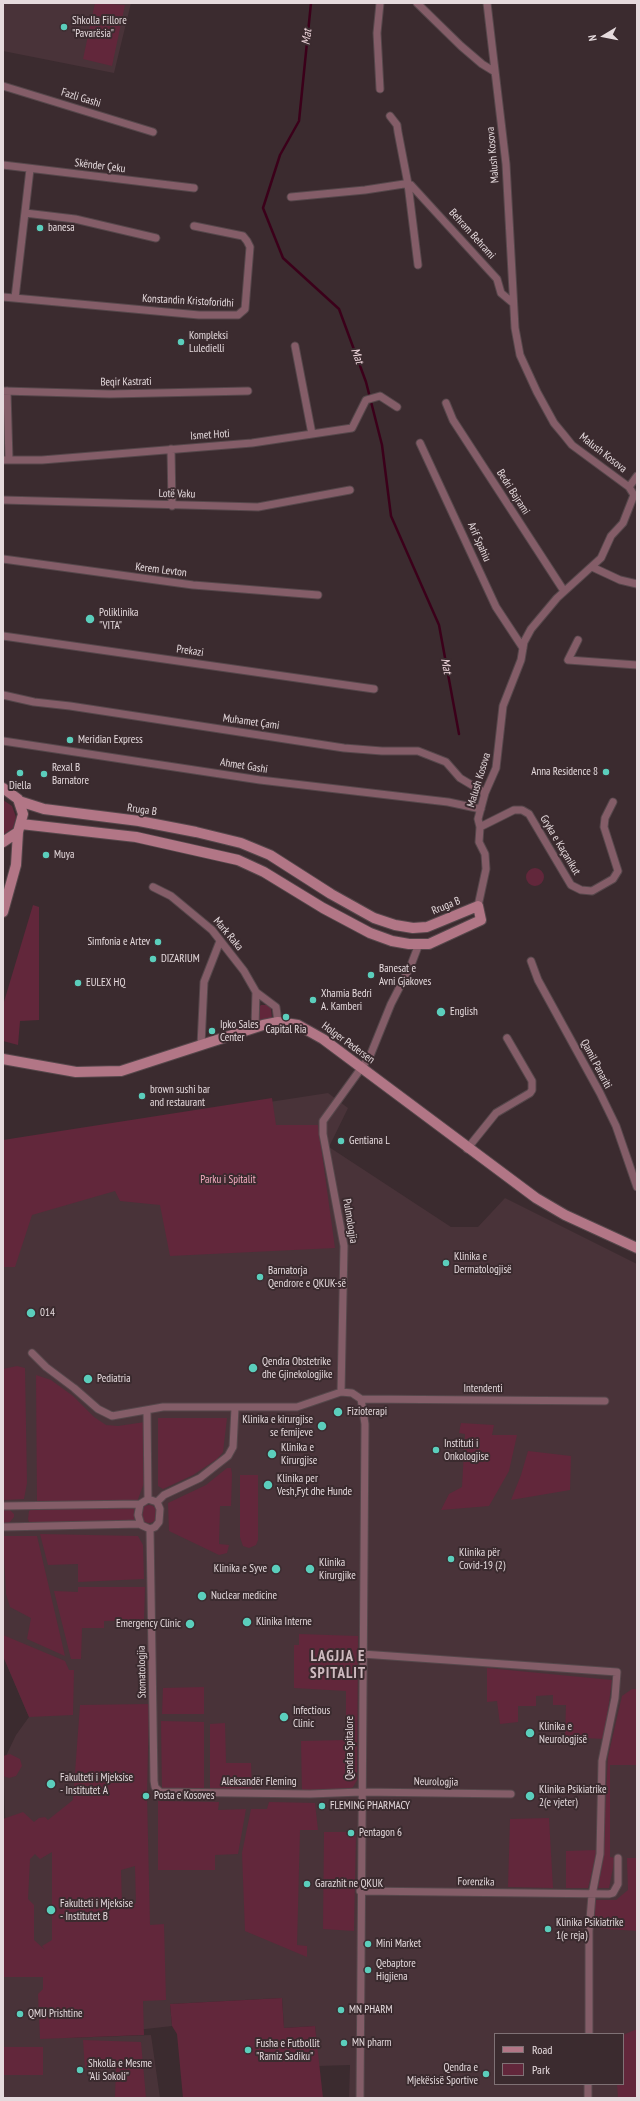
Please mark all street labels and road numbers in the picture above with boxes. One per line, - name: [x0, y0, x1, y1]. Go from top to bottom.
- street label: Fazli Gashi: [59, 86, 103, 110]
- street label: Malush Kosova: [484, 126, 502, 184]
- street label: Skënder Çeku: [74, 156, 126, 176]
- street label: Behram Behrami: [446, 206, 498, 262]
- street label: Konstandin Kristoforidhi: [142, 292, 234, 310]
- street label: Beqir Kastrati: [100, 375, 152, 389]
- street label: Ismet Hoti: [190, 427, 230, 443]
- street label: Malush Kosova: [577, 430, 629, 476]
- street label: Bedri Bajrami: [494, 467, 532, 517]
- street label: Lotë Vaku: [159, 487, 195, 501]
- street label: Arif Spahiu: [464, 520, 494, 564]
- street label: Kerem Levton: [134, 560, 188, 580]
- street label: Prekazi: [176, 643, 204, 659]
- street label: Muhamet Çami: [222, 712, 280, 732]
- street label: Malush Kosova: [464, 751, 494, 809]
- street label: Ahmet Gashi: [219, 756, 269, 776]
- street label: Rruga B: [126, 801, 158, 819]
- street label: Gryka e Kaçanikut: [537, 813, 583, 877]
- street label: Rruga B: [430, 894, 462, 918]
- street label: Mark Raka: [210, 915, 246, 953]
- street label: Holger Pedersen: [319, 1019, 377, 1067]
- street label: Qamil Panariti: [577, 1037, 615, 1091]
- street label: Pulmologjia: [340, 1198, 360, 1244]
- street label: Intendenti: [463, 1382, 503, 1396]
- street label: Stomatologjia: [135, 1645, 149, 1699]
- street label: Qendra Spitalore: [343, 1716, 357, 1780]
- street label: Aleksandër Fleming: [222, 1775, 296, 1789]
- street label: Neurologjia: [414, 1775, 458, 1789]
- street label: Forenzika: [458, 1875, 494, 1889]

